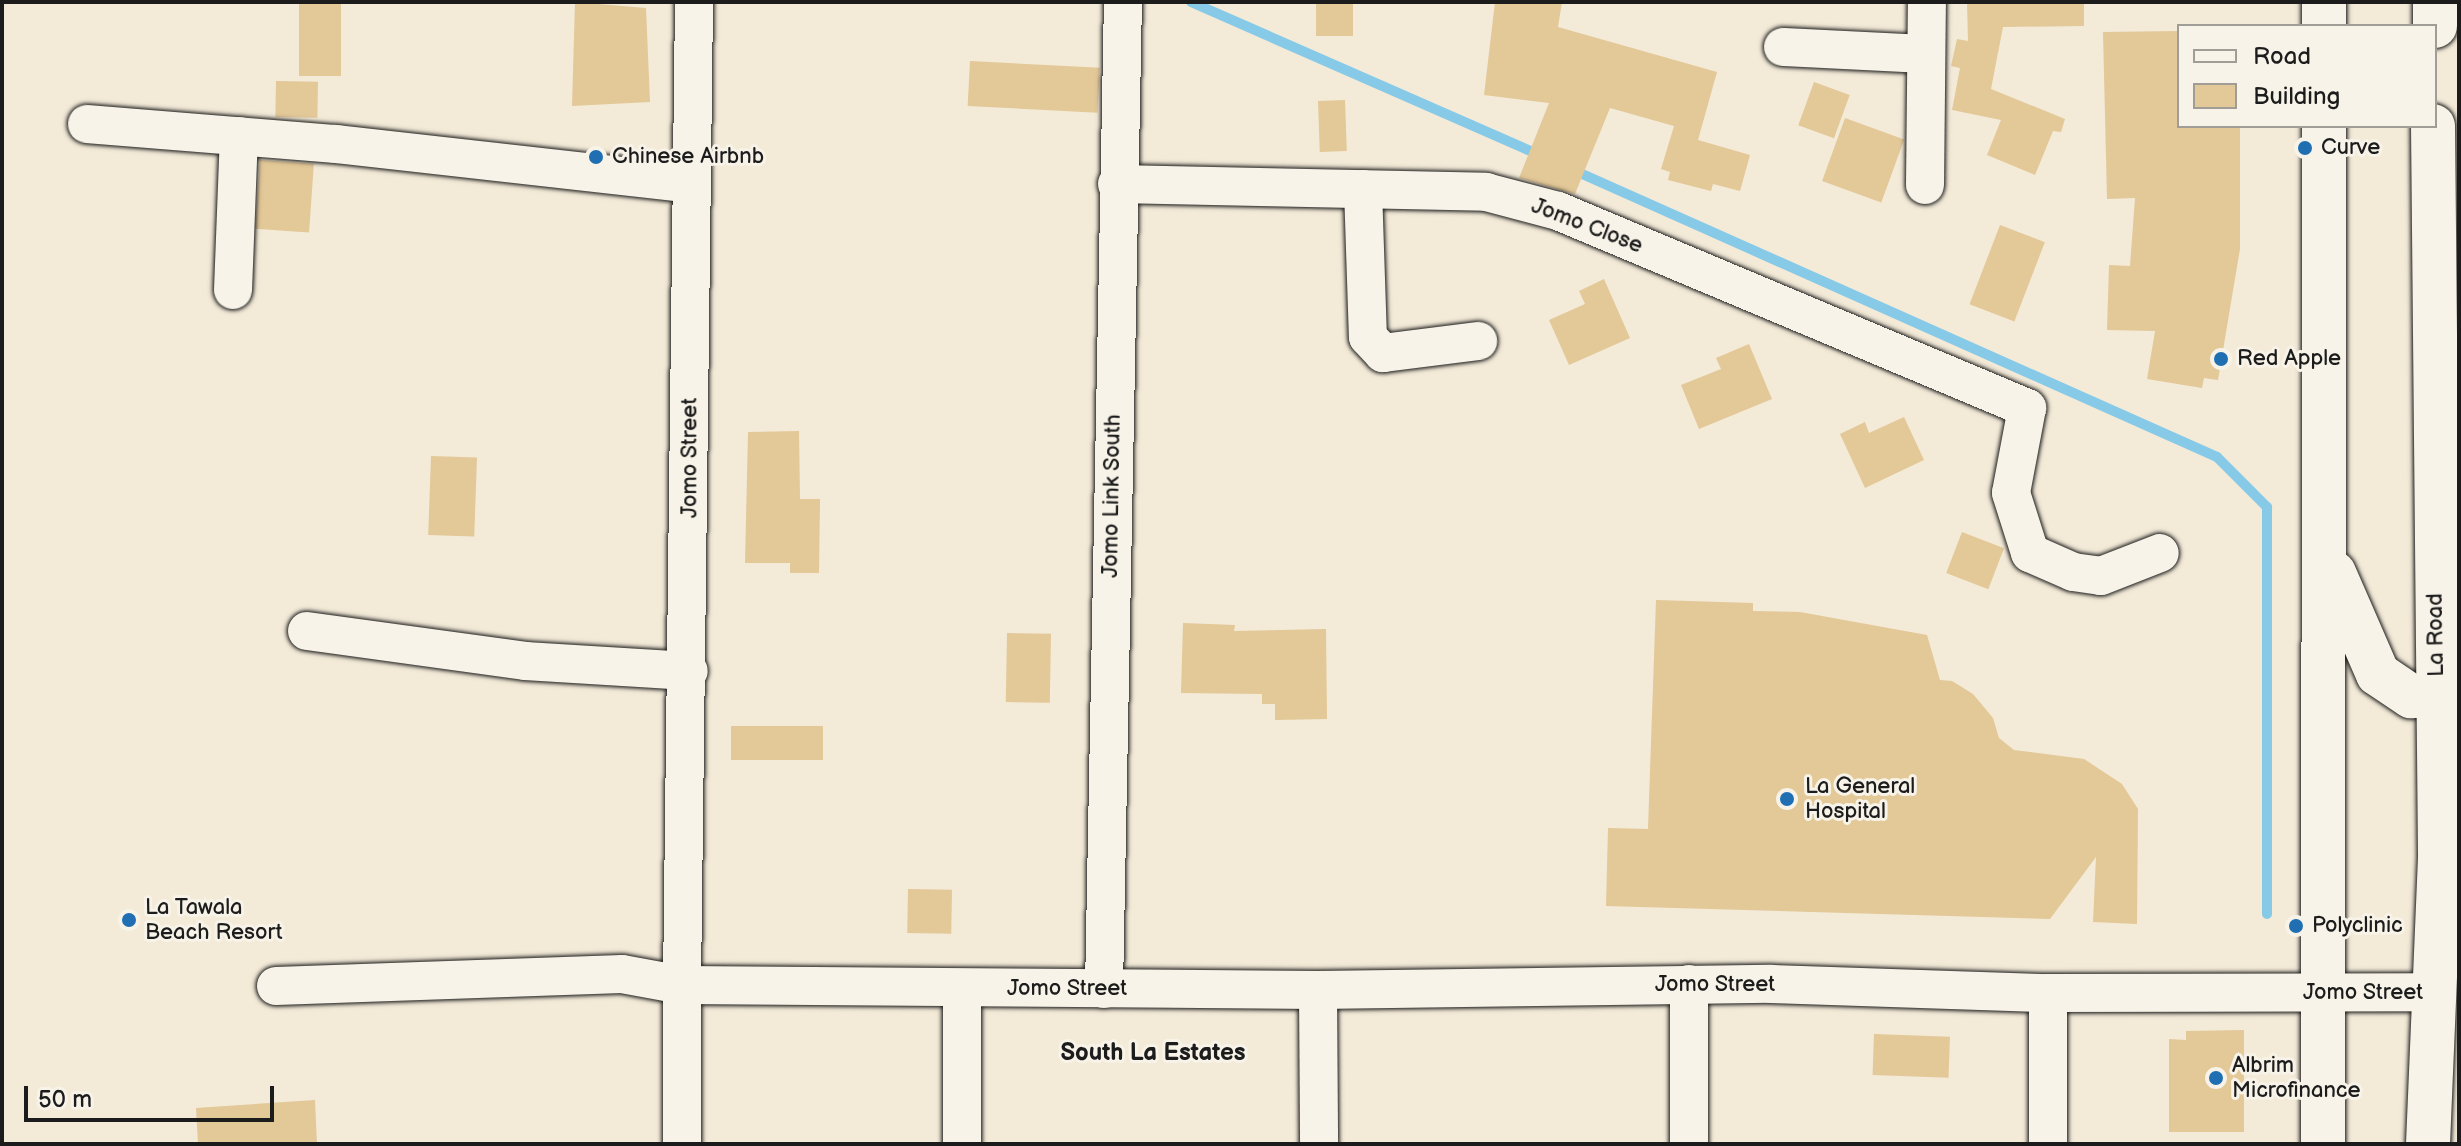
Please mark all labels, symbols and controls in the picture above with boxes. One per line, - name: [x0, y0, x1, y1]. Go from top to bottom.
- legend: [2177, 24, 2437, 128]
- text: Road: [2253, 42, 2311, 71]
- text: Building: [2253, 82, 2340, 111]
- place label: Curve: [2321, 135, 2380, 161]
- marker: Curve: [2296, 139, 2314, 157]
- place label: Chinese Airbnb: [612, 144, 764, 170]
- marker: Chinese Airbnb: [587, 148, 605, 166]
- street label: Jomo Close: [1528, 193, 1646, 259]
- place label: Red Apple: [2237, 346, 2341, 372]
- marker: Red Apple: [2212, 350, 2230, 368]
- street label: Jomo Street: [677, 398, 703, 518]
- street label: Jomo Link South: [1097, 414, 1127, 578]
- street label: La Road: [2422, 593, 2450, 677]
- place label: La General Hospital: [1805, 773, 1915, 824]
- marker: La General Hospital: [1776, 788, 1798, 810]
- place label: La Tawala Beach Resort: [145, 894, 282, 946]
- marker: La Tawala Beach Resort: [120, 911, 138, 929]
- place label: Polyclinic: [2312, 913, 2403, 939]
- marker: Polyclinic: [2287, 917, 2305, 935]
- street label: Jomo Street: [1655, 972, 1775, 998]
- street label: Jomo Street: [1007, 976, 1127, 1002]
- street label: Jomo Street: [2303, 980, 2423, 1006]
- district label: South La Estates: [1060, 1039, 1246, 1067]
- place label: Albrim Microfinance: [2232, 1052, 2361, 1104]
- marker: Albrim Microfinance: [2207, 1069, 2225, 1087]
- scale bar: [28, 1070, 278, 1120]
- text: 50 m: [38, 1085, 92, 1114]

